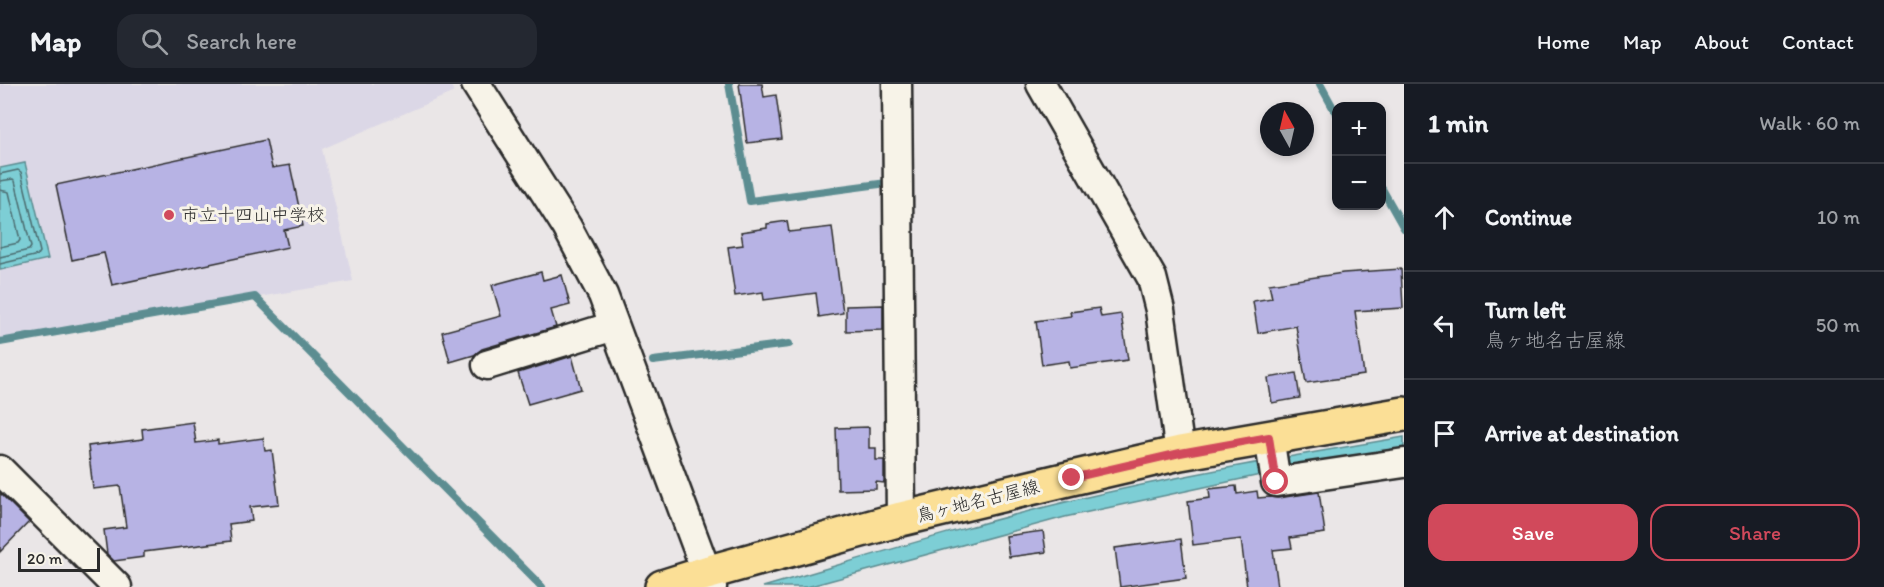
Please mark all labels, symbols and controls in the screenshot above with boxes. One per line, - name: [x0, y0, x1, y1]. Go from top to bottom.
- search box: [117, 14, 537, 68]
- text: Map: [30, 24, 81, 58]
- icon: search: [138, 25, 171, 58]
- text: Search here: [186, 28, 297, 55]
- text: Home: [1537, 29, 1590, 54]
- text: Map: [1623, 29, 1662, 54]
- text: About: [1695, 29, 1749, 54]
- text: Contact: [1782, 29, 1854, 54]
- north arrow: [1260, 102, 1314, 156]
- map controls: [1332, 102, 1386, 210]
- button: +: [1332, 102, 1386, 156]
- text: 1 min: [1428, 107, 1488, 139]
- text: Walk · 60 m: [1759, 111, 1860, 135]
- button: −: [1332, 156, 1386, 210]
- icon: ahead: [1428, 201, 1461, 234]
- place label: 市立十四山中学校: [181, 204, 325, 226]
- text: Continue: [1485, 204, 1572, 231]
- text: 10 m: [1817, 205, 1860, 229]
- marker: 市立十四山中学校: [162, 208, 176, 222]
- text: Turn left: [1485, 297, 1566, 324]
- icon: left: [1428, 309, 1461, 342]
- text: 50 m: [1816, 313, 1860, 337]
- text: 鳥ヶ地名古屋線: [1485, 328, 1625, 352]
- icon: arrive: [1428, 417, 1461, 450]
- text: Arrive at destination: [1485, 420, 1679, 447]
- route end: [1058, 464, 1084, 490]
- route start: [1262, 468, 1288, 494]
- street label: 鳥ヶ地名古屋線: [914, 475, 1042, 527]
- button: Save: [1428, 504, 1638, 561]
- button: Share: [1650, 504, 1860, 561]
- scale bar: [18, 545, 100, 572]
- text: 20 m: [27, 549, 62, 568]

